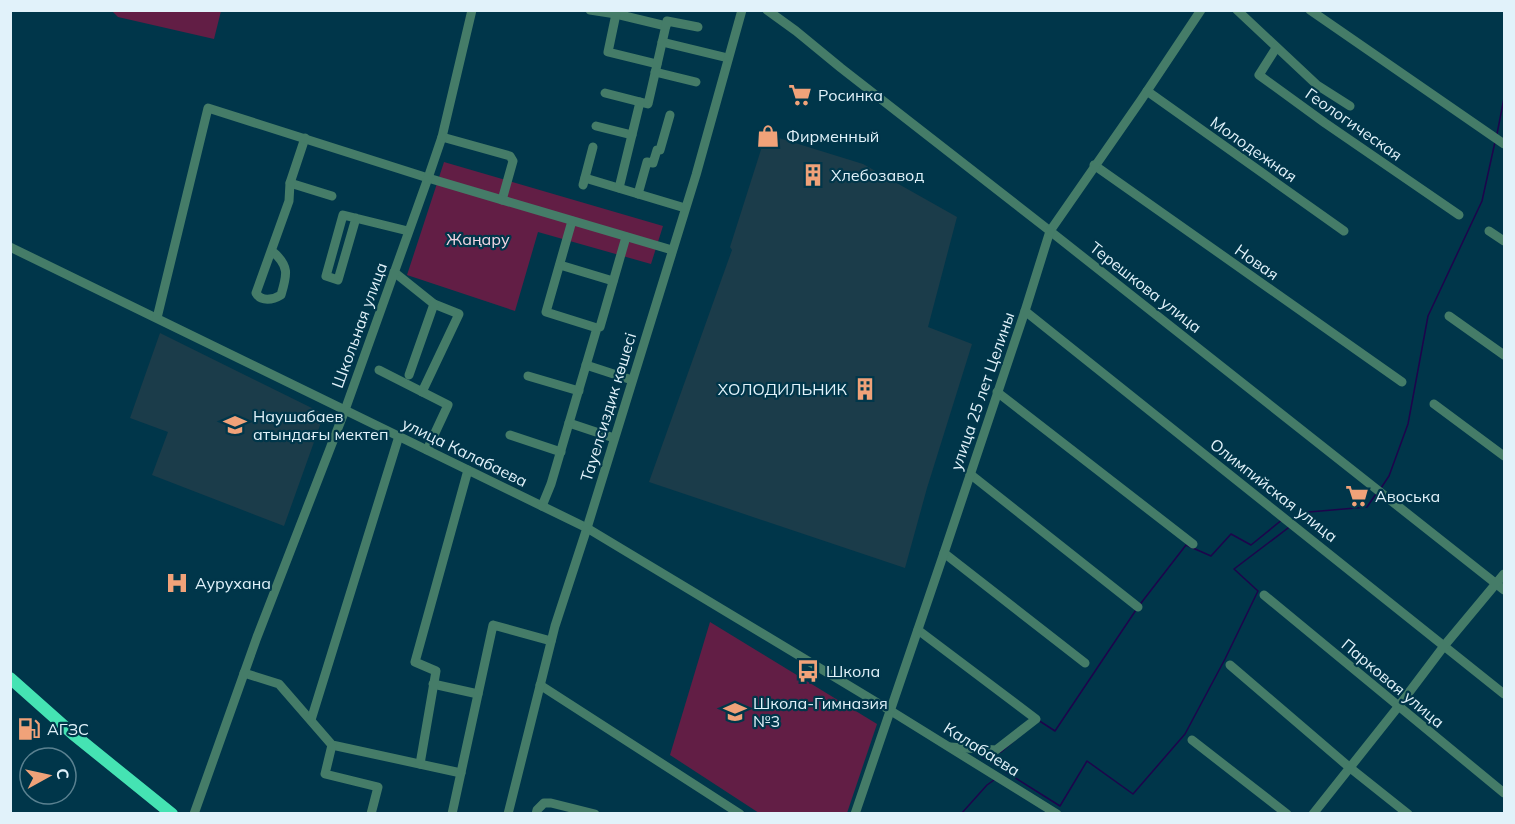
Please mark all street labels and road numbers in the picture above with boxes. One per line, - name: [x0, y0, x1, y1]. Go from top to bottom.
- street label: Геологическая: [1302, 83, 1406, 165]
- street label: Молодежная: [1207, 112, 1301, 186]
- street label: Терешкова улица: [1086, 237, 1206, 337]
- street label: Новая: [1231, 240, 1283, 284]
- street label: Школьная улица: [327, 259, 391, 391]
- street label: улица 25 лет Целины: [946, 309, 1018, 473]
- street label: Тауелсиздик көшесі: [576, 330, 640, 484]
- street label: улица Калабаева: [399, 413, 531, 491]
- street label: Олимпийская улица: [1206, 434, 1342, 546]
- street label: Парковая улица: [1338, 634, 1448, 732]
- street label: Калабаева: [940, 718, 1024, 780]

